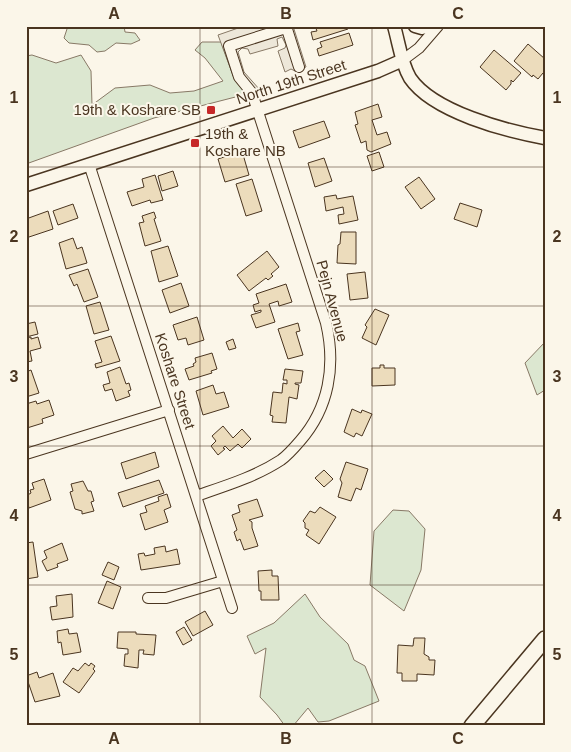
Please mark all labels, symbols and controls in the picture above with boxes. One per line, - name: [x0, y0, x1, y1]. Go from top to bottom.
- text: A: [108, 5, 120, 22]
- text: B: [280, 5, 292, 22]
- text: C: [452, 5, 464, 22]
- street label: North 19th Street: [234, 56, 349, 107]
- text: 1: [10, 89, 19, 106]
- text: 1: [553, 89, 562, 106]
- place label: 19th & Koshare SB: [73, 101, 201, 118]
- marker: 19th & Koshare SB: [205, 104, 217, 116]
- place label: 19th & Koshare NB: [205, 125, 286, 159]
- marker: 19th & Koshare NB: [189, 137, 201, 149]
- text: 2: [10, 228, 19, 245]
- text: 2: [553, 228, 562, 245]
- street label: Pejn Avenue: [313, 258, 352, 344]
- street label: Koshare Street: [152, 331, 199, 432]
- text: 3: [10, 368, 19, 385]
- text: 3: [553, 368, 562, 385]
- text: 4: [10, 507, 19, 524]
- text: 4: [553, 507, 562, 524]
- text: 5: [10, 646, 19, 663]
- text: 5: [553, 646, 562, 663]
- text: A: [108, 730, 120, 747]
- text: B: [280, 730, 292, 747]
- text: C: [452, 730, 464, 747]

